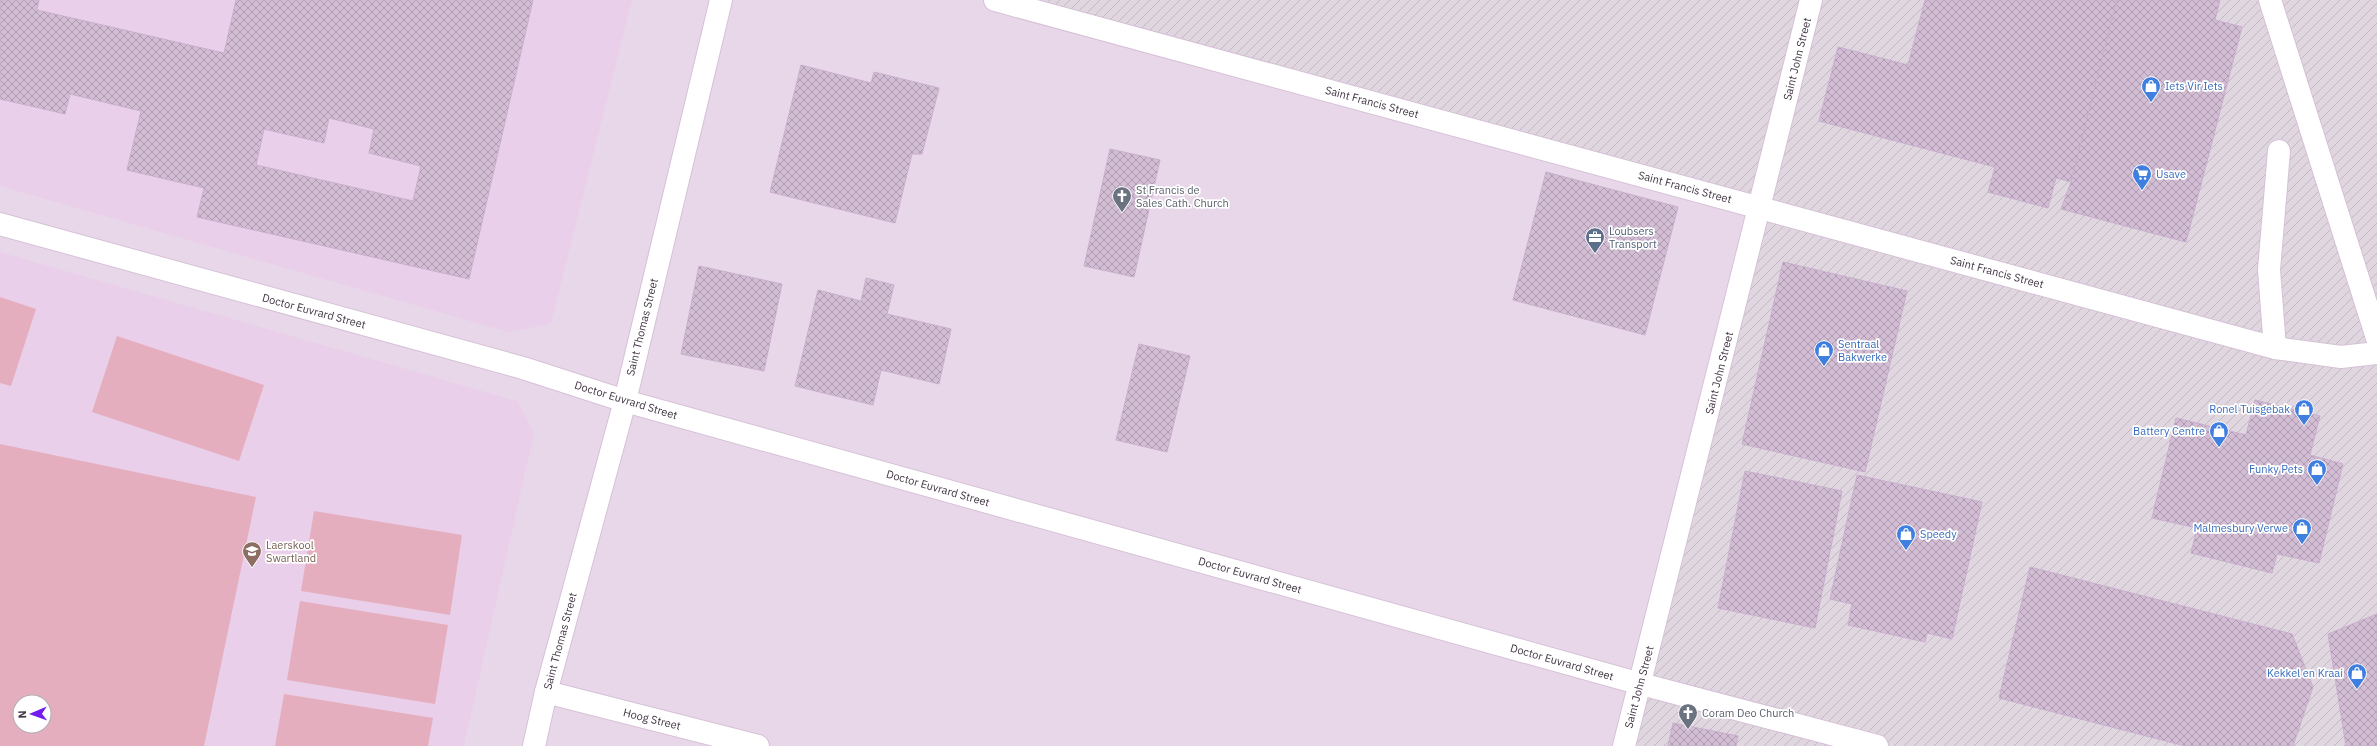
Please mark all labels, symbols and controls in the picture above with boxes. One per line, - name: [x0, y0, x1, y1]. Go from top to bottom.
- street label: Saint John Street: [1780, 16, 1814, 102]
- shop icon: Iets Vir Iets: [2140, 75, 2162, 103]
- place label: Iets Vir Iets: [2165, 79, 2223, 93]
- street label: Saint Francis Street: [1324, 83, 1420, 121]
- supermarket icon: Usave: [2131, 163, 2153, 191]
- place label: Usave: [2156, 167, 2186, 181]
- street label: Saint Francis Street: [1637, 168, 1733, 206]
- place label: St Francis de Sales Cath. Church: [1136, 183, 1229, 210]
- church icon: St Francis de Sales Cath. Church: [1111, 185, 1133, 213]
- place label: Loubsers Transport: [1609, 224, 1657, 251]
- office icon: Loubsers Transport: [1584, 226, 1606, 254]
- street label: Saint Francis Street: [1949, 253, 2045, 291]
- street label: Saint Thomas Street: [623, 277, 661, 377]
- street label: Doctor Euvrard Street: [261, 290, 367, 332]
- street label: Saint John Street: [1702, 330, 1736, 416]
- place label: Sentraal Bakwerke: [1838, 337, 1887, 364]
- shop icon: Sentraal Bakwerke: [1813, 339, 1835, 367]
- street label: Doctor Euvrard Street: [573, 378, 679, 422]
- shop icon: Ronel Tuisgebak: [2293, 398, 2315, 426]
- place label: Ronel Tuisgebak: [2209, 402, 2290, 416]
- shop icon: Battery Centre: [2208, 420, 2230, 448]
- place label: Battery Centre: [2133, 424, 2205, 438]
- shop icon: Funky Pets: [2306, 458, 2328, 486]
- place label: Funky Pets: [2249, 462, 2303, 476]
- street label: Doctor Euvrard Street: [885, 467, 991, 509]
- shop icon: Malmesbury Verwe: [2291, 517, 2313, 545]
- place label: Malmesbury Verwe: [2193, 521, 2288, 535]
- shop icon: Speedy: [1895, 523, 1917, 551]
- place label: Speedy: [1920, 527, 1957, 541]
- place label: Laerskool Swartland: [266, 538, 316, 565]
- school or university icon: Laerskool Swartland: [241, 540, 263, 568]
- street label: Doctor Euvrard Street: [1197, 554, 1303, 596]
- street label: Saint Thomas Street: [540, 591, 580, 691]
- street label: Doctor Euvrard Street: [1509, 641, 1615, 683]
- street label: Saint John Street: [1621, 644, 1657, 730]
- shop icon: Kekkel en Kraai: [2346, 662, 2368, 690]
- place label: Kekkel en Kraai: [2267, 666, 2343, 680]
- north arrow: [12, 694, 52, 734]
- church icon: Coram Deo Church: [1677, 702, 1699, 730]
- street label: Hoog Street: [622, 705, 682, 733]
- place label: Coram Deo Church: [1702, 706, 1794, 720]
- text: N: [15, 710, 29, 719]

